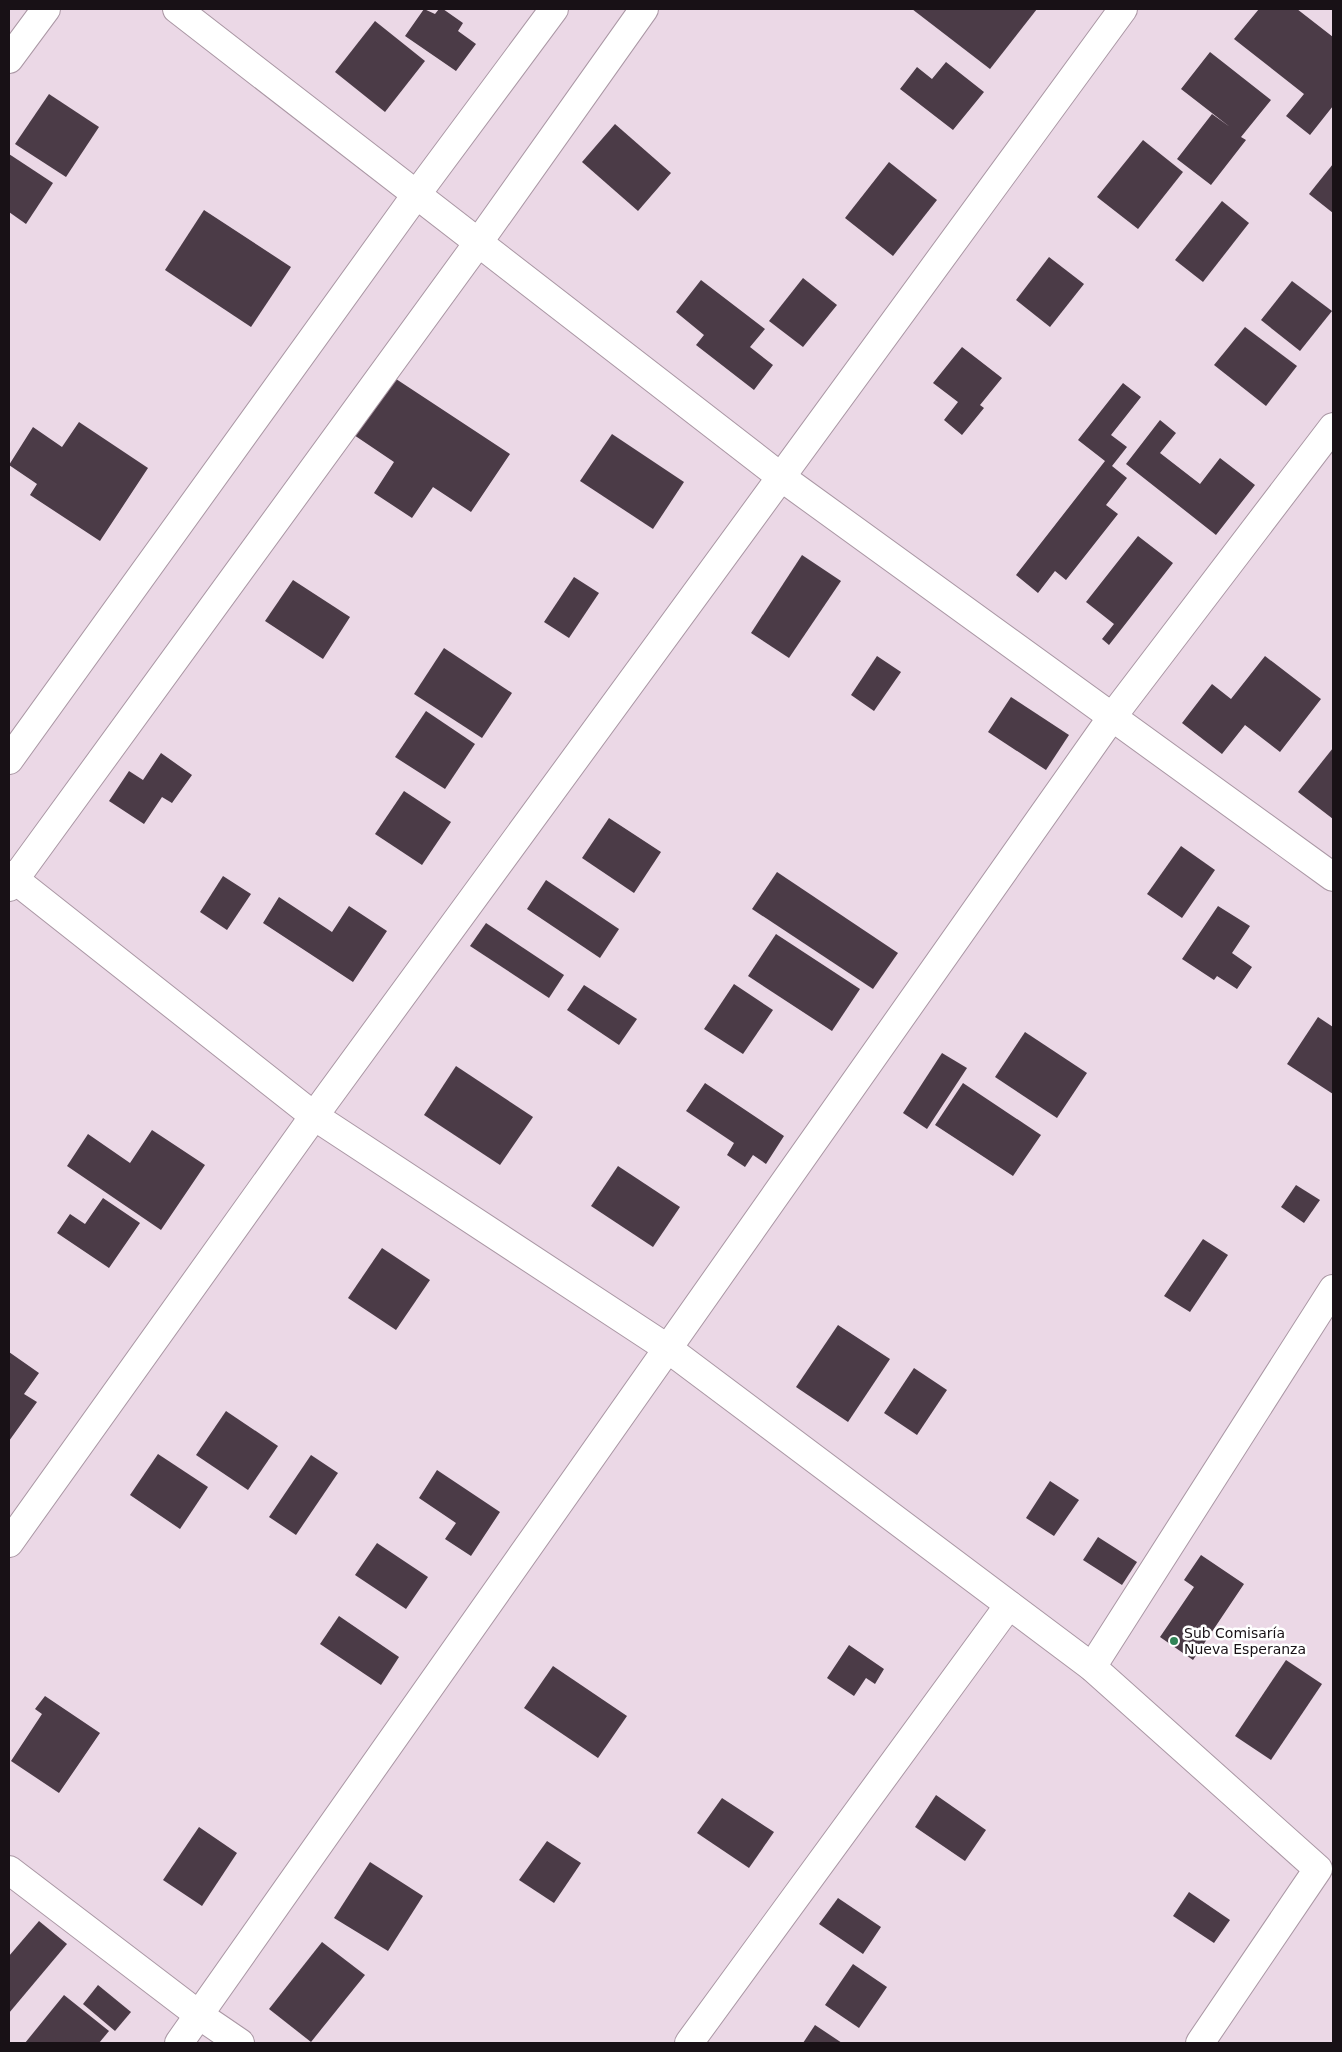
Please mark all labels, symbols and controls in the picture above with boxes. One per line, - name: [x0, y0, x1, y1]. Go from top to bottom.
- place label: Sub Comisaría Nueva Esperanza: [1184, 1625, 1306, 1657]
- marker: Sub Comisaría Nueva Esperanza: [1168, 1635, 1180, 1647]

